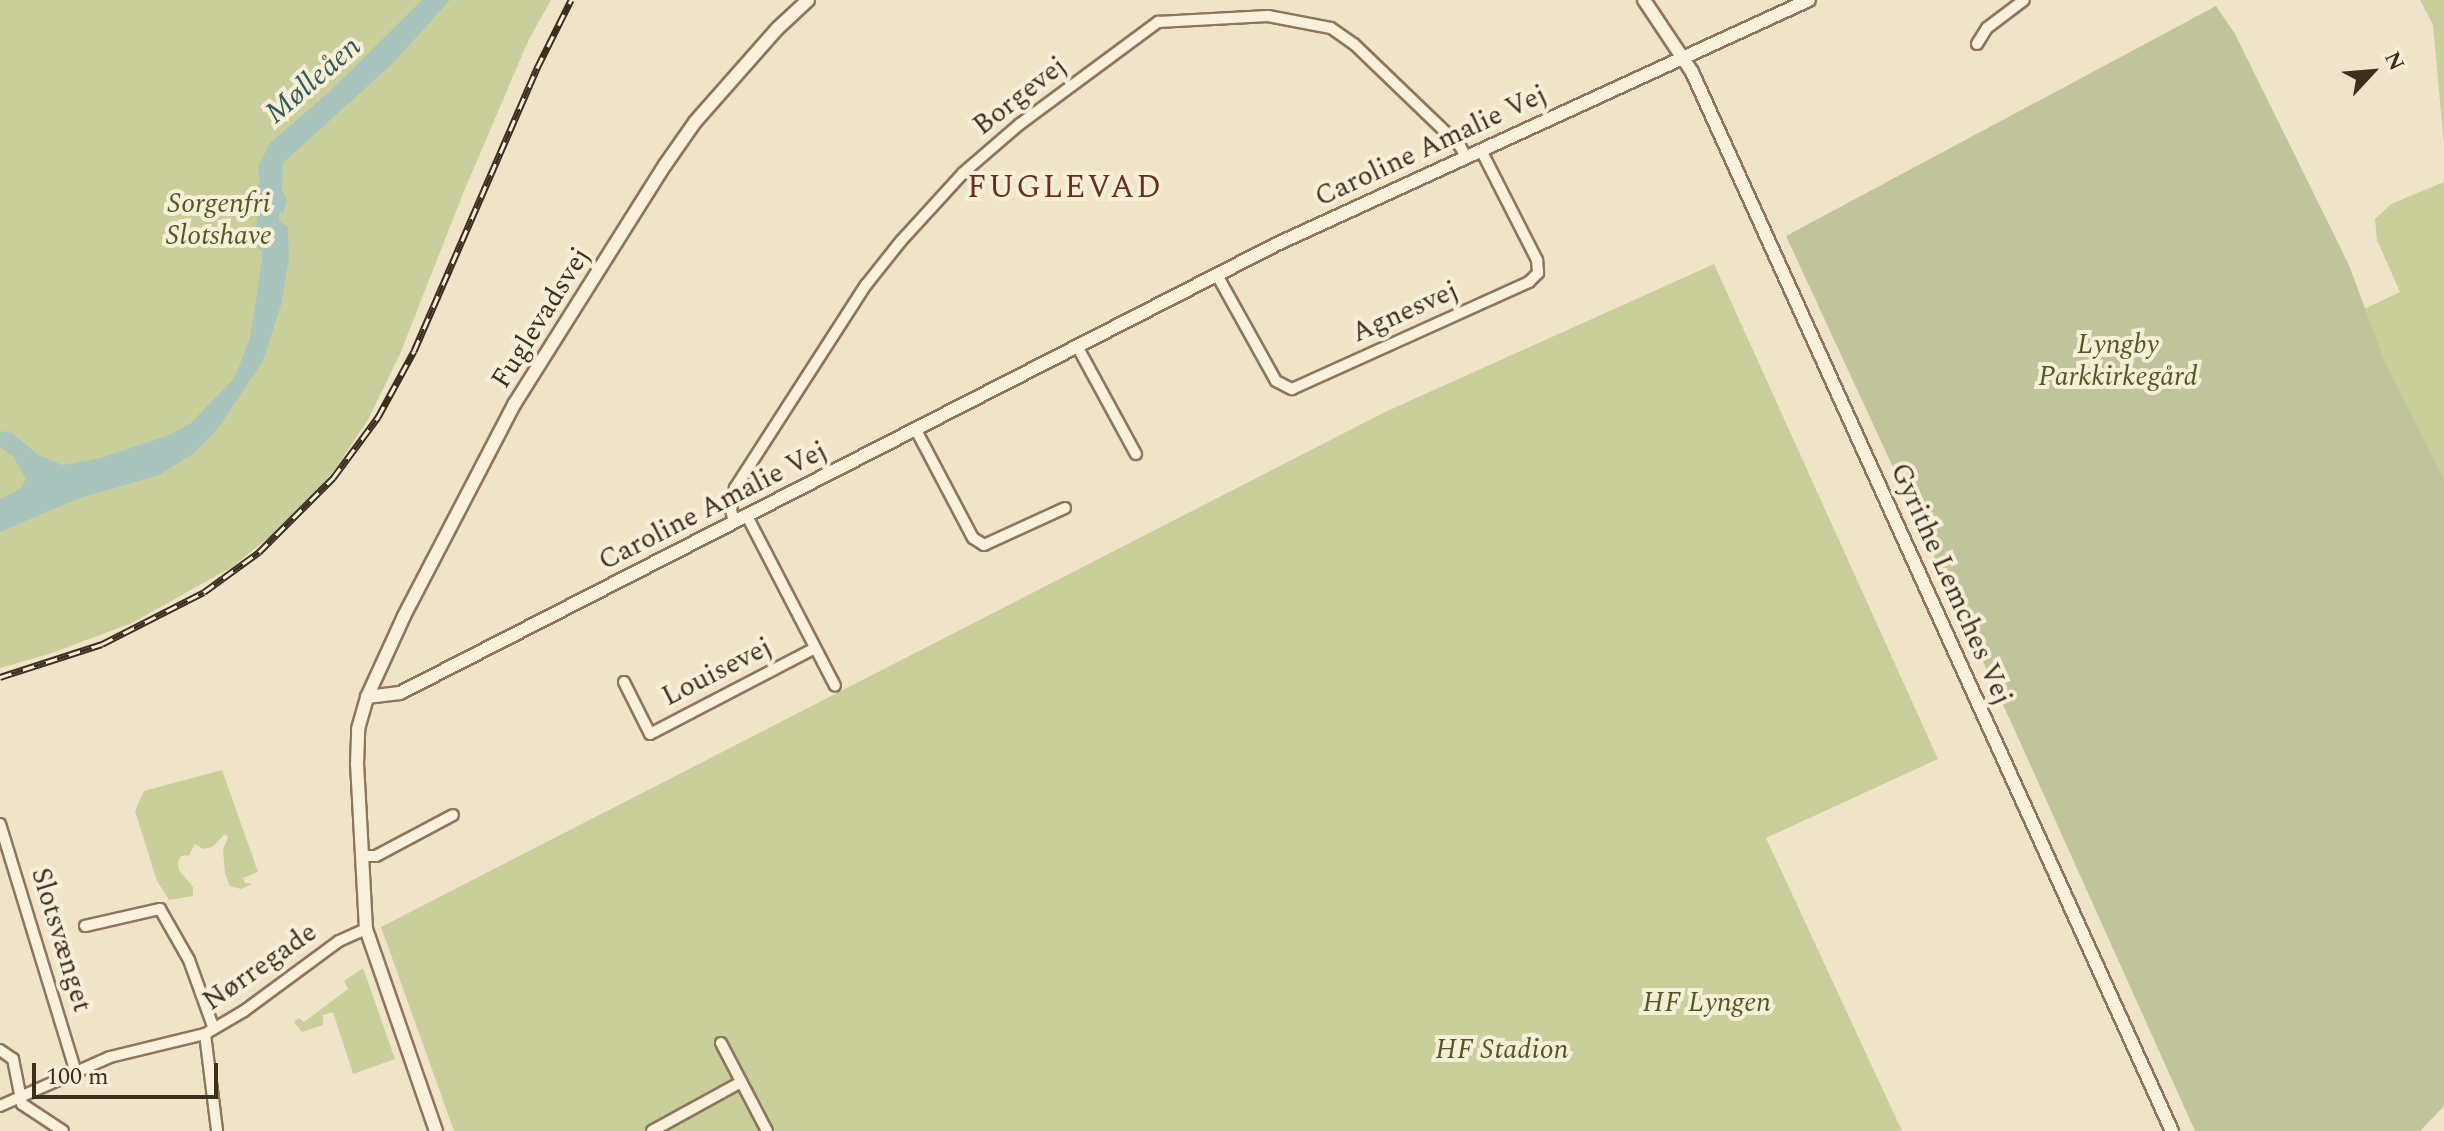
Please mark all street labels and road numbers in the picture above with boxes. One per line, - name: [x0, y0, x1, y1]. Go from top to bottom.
- street label: Borgevej: [967, 49, 1073, 143]
- street label: Caroline Amalie Vej: [1310, 78, 1552, 214]
- street label: Fuglevadsvej: [484, 241, 598, 395]
- street label: Agnesvej: [1346, 274, 1464, 350]
- street label: Caroline Amalie Vej: [593, 434, 833, 578]
- street label: Gyrithe Lemches Vej: [1883, 458, 2019, 710]
- street label: Louisevej: [656, 630, 778, 714]
- street label: Slotsvænget: [23, 864, 99, 1016]
- street label: Nørregade: [197, 916, 323, 1018]

